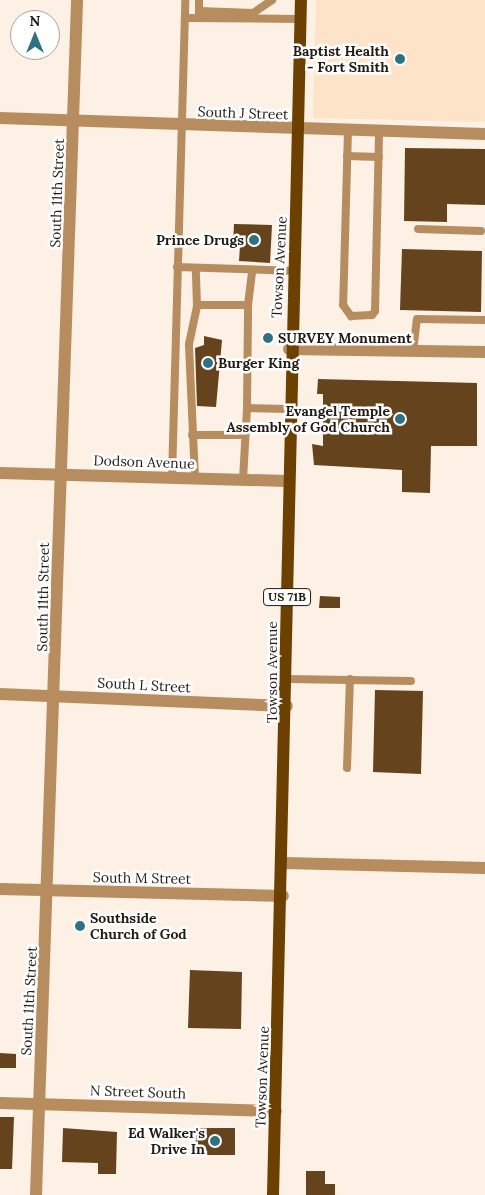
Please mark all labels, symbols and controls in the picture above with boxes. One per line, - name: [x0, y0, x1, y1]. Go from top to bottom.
- north arrow: [10, 10, 60, 60]
- text: N: [30, 12, 40, 30]
- place label: Baptist Health - Fort Smith: [293, 43, 389, 75]
- marker: Baptist Health - Fort Smith: [393, 52, 407, 66]
- street label: South J Street: [197, 103, 289, 123]
- street label: South 11th Street: [47, 138, 67, 248]
- street label: Towson Avenue: [268, 216, 290, 318]
- place label: Prince Drugs: [156, 232, 244, 248]
- marker: Prince Drugs: [248, 234, 260, 246]
- place label: SURVEY Monument: [278, 330, 412, 346]
- marker: SURVEY Monument: [262, 332, 274, 344]
- place label: Burger King: [218, 355, 299, 371]
- marker: Burger King: [202, 357, 214, 369]
- place label: Evangel Temple Assembly of God Church: [226, 403, 390, 436]
- marker: Evangel Temple Assembly of God Church: [394, 413, 406, 425]
- street label: Dodson Avenue: [93, 452, 195, 472]
- street label: South 11th Street: [34, 542, 52, 652]
- road number: US 71B: [262, 588, 312, 606]
- street label: Towson Avenue: [264, 621, 280, 723]
- street label: South L Street: [97, 674, 191, 696]
- street label: South M Street: [93, 869, 191, 887]
- place label: Southside Church of God: [90, 910, 187, 942]
- marker: Southside Church of God: [74, 920, 86, 932]
- street label: South 11th Street: [18, 946, 40, 1056]
- street label: Towson Avenue: [252, 1026, 272, 1128]
- street label: N Street South: [90, 1082, 186, 1102]
- place label: Ed Walker's Drive In: [128, 1125, 205, 1158]
- marker: Ed Walker's Drive In: [209, 1135, 221, 1147]

